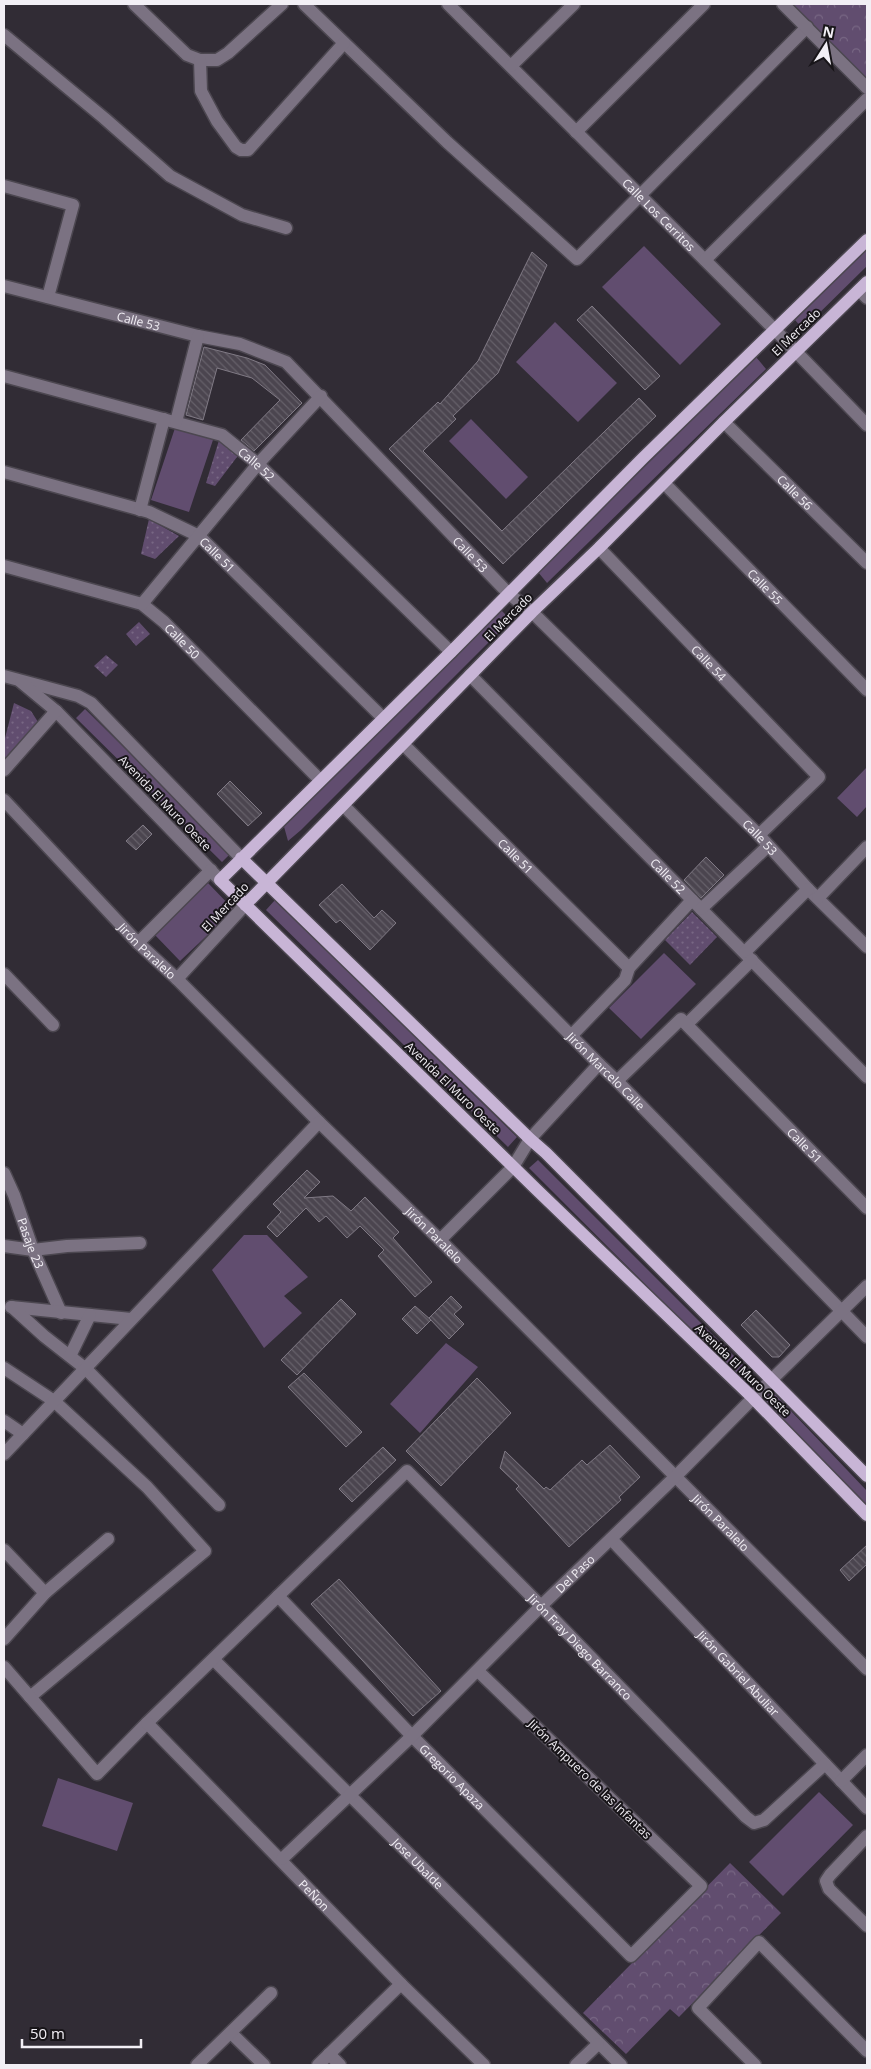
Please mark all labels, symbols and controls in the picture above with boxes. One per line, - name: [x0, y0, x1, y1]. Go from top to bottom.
- north arrow: [801, 20, 851, 70]
- text: N: [821, 21, 836, 42]
- street label: Calle Los Cerritos: [619, 174, 700, 255]
- street label: El Mercado: [768, 304, 824, 360]
- street label: Calle 53: [115, 307, 162, 334]
- street label: Calle 52: [235, 443, 279, 485]
- street label: Calle 56: [774, 471, 817, 514]
- street label: Calle 53: [449, 532, 492, 576]
- street label: Calle 51: [196, 533, 239, 576]
- street label: Calle 55: [744, 565, 787, 608]
- street label: El Mercado: [480, 589, 536, 645]
- street label: Calle 50: [161, 619, 204, 663]
- street label: Calle 54: [688, 641, 731, 684]
- street label: Avenida El Muro Oeste: [115, 751, 215, 855]
- street label: Calle 53: [739, 815, 782, 859]
- street label: Calle 51: [494, 834, 538, 877]
- street label: Calle 52: [647, 854, 690, 897]
- street label: El Mercado: [198, 878, 252, 936]
- street label: Jirón Paralelo: [114, 918, 180, 983]
- street label: Jirón Marcelo Calle: [563, 1027, 649, 1114]
- street label: Avenida El Muro Oeste: [401, 1038, 505, 1138]
- street label: Calle 51: [784, 1123, 827, 1167]
- street label: Jirón Paralelo: [401, 1202, 467, 1267]
- street label: Pasaje 23: [14, 1215, 49, 1271]
- street label: Avenida El Muro Oeste: [691, 1320, 795, 1420]
- street label: Jirón Paralelo: [688, 1489, 753, 1555]
- street label: Del Paso: [551, 1551, 598, 1596]
- street label: Jirón Fray Diego Barranco: [524, 1589, 636, 1704]
- street label: Jirón Gabriel Abuliar: [693, 1626, 784, 1720]
- street label: Jirón Ampuero de las Infantas: [524, 1715, 656, 1843]
- street label: Gregorio Apaza: [416, 1740, 489, 1813]
- street label: Jose Ubalde: [388, 1833, 448, 1893]
- street label: PeÑon: [295, 1876, 334, 1914]
- scale bar: [22, 2016, 141, 2048]
- text: 50 m: [30, 2023, 65, 2043]

